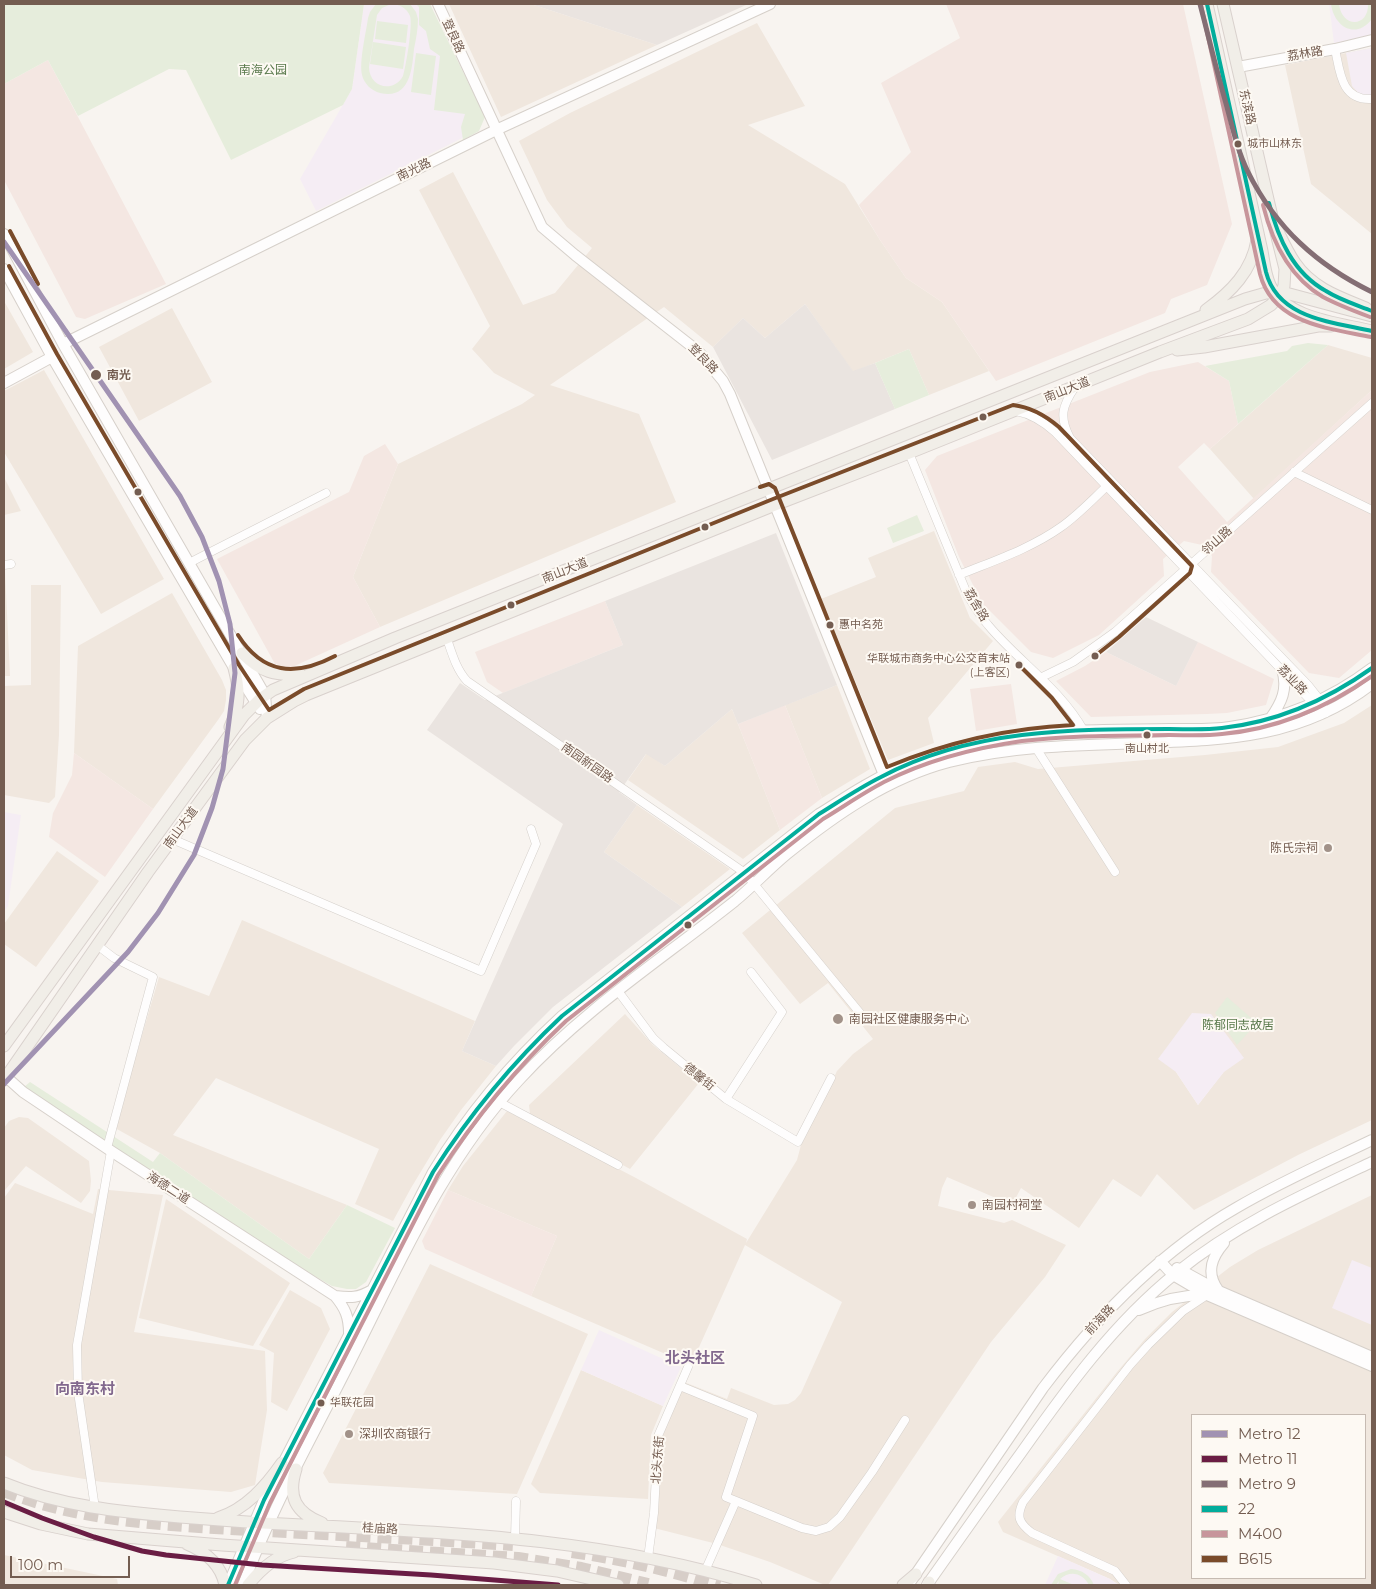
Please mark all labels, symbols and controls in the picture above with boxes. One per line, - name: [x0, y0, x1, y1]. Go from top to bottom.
- street label: 登良路: [439, 17, 467, 55]
- street label: 荔林路: [1286, 44, 1324, 64]
- park label: 南海公园: [239, 63, 287, 77]
- street label: 东滨路: [1236, 88, 1258, 126]
- place label: 城市山林东: [1247, 137, 1302, 151]
- marker: 城市山林东: [1233, 139, 1243, 149]
- street label: 南光路: [395, 156, 433, 184]
- street label: 登良路: [685, 341, 721, 377]
- marker: 南光: [89, 368, 103, 382]
- place label: 南光: [107, 368, 131, 382]
- street label: 南山大道: [1042, 374, 1092, 406]
- unlabelled marker: [978, 412, 988, 422]
- unlabelled marker: [133, 487, 143, 497]
- unlabelled marker: [700, 522, 710, 532]
- street label: 邻山路: [1199, 524, 1235, 558]
- street label: 南山大道: [540, 555, 590, 587]
- street label: 荔舍路: [961, 586, 991, 624]
- unlabelled marker: [506, 600, 516, 610]
- place label: 惠中名苑: [839, 618, 883, 632]
- marker: 惠中名苑: [825, 620, 835, 630]
- unlabelled marker: [1090, 651, 1100, 661]
- place label: 华联城市商务中心公交首末站 (上客区): [867, 652, 1010, 678]
- marker: 华联城市商务中心公交首末站 (上客区): [1014, 660, 1024, 670]
- street label: 荔业路: [1274, 662, 1310, 698]
- marker: 南山村北: [1142, 730, 1152, 740]
- street label: 南园新园路: [558, 740, 616, 786]
- place label: 南山村北: [1125, 742, 1169, 756]
- street label: 南山大道: [161, 804, 201, 852]
- place label: 陈氏宗祠: [1270, 841, 1318, 855]
- marker: 陈氏宗祠: [1322, 842, 1334, 854]
- unlabelled marker: [683, 920, 693, 930]
- marker: 南园社区健康服务中心: [831, 1012, 845, 1026]
- place label: 南园社区健康服务中心: [849, 1012, 969, 1026]
- park label: 陈郁同志故居: [1202, 1018, 1274, 1032]
- street label: 德馨街: [680, 1060, 718, 1094]
- street label: 海德二道: [144, 1169, 192, 1207]
- place label: 南园村祠堂: [982, 1198, 1042, 1212]
- marker: 南园村祠堂: [966, 1199, 978, 1211]
- street label: 前海路: [1082, 1302, 1118, 1338]
- district label: 北头社区: [665, 1350, 725, 1368]
- district label: 向南东村: [55, 1381, 115, 1399]
- place label: 华联花园: [330, 1396, 374, 1410]
- marker: 华联花园: [316, 1398, 326, 1408]
- legend: [1191, 1414, 1366, 1579]
- text: Metro 12: [1238, 1424, 1301, 1443]
- place label: 深圳农商银行: [359, 1427, 431, 1441]
- marker: 深圳农商银行: [343, 1428, 355, 1440]
- street label: 北头东街: [649, 1435, 667, 1485]
- text: Metro 11: [1238, 1449, 1297, 1468]
- text: Metro 9: [1238, 1474, 1296, 1493]
- text: 22: [1238, 1499, 1255, 1518]
- street label: 桂庙路: [362, 1521, 398, 1537]
- text: M400: [1238, 1524, 1282, 1543]
- scale bar: [12, 1546, 132, 1578]
- text: B615: [1238, 1549, 1272, 1568]
- text: 100 m: [18, 1555, 63, 1574]

